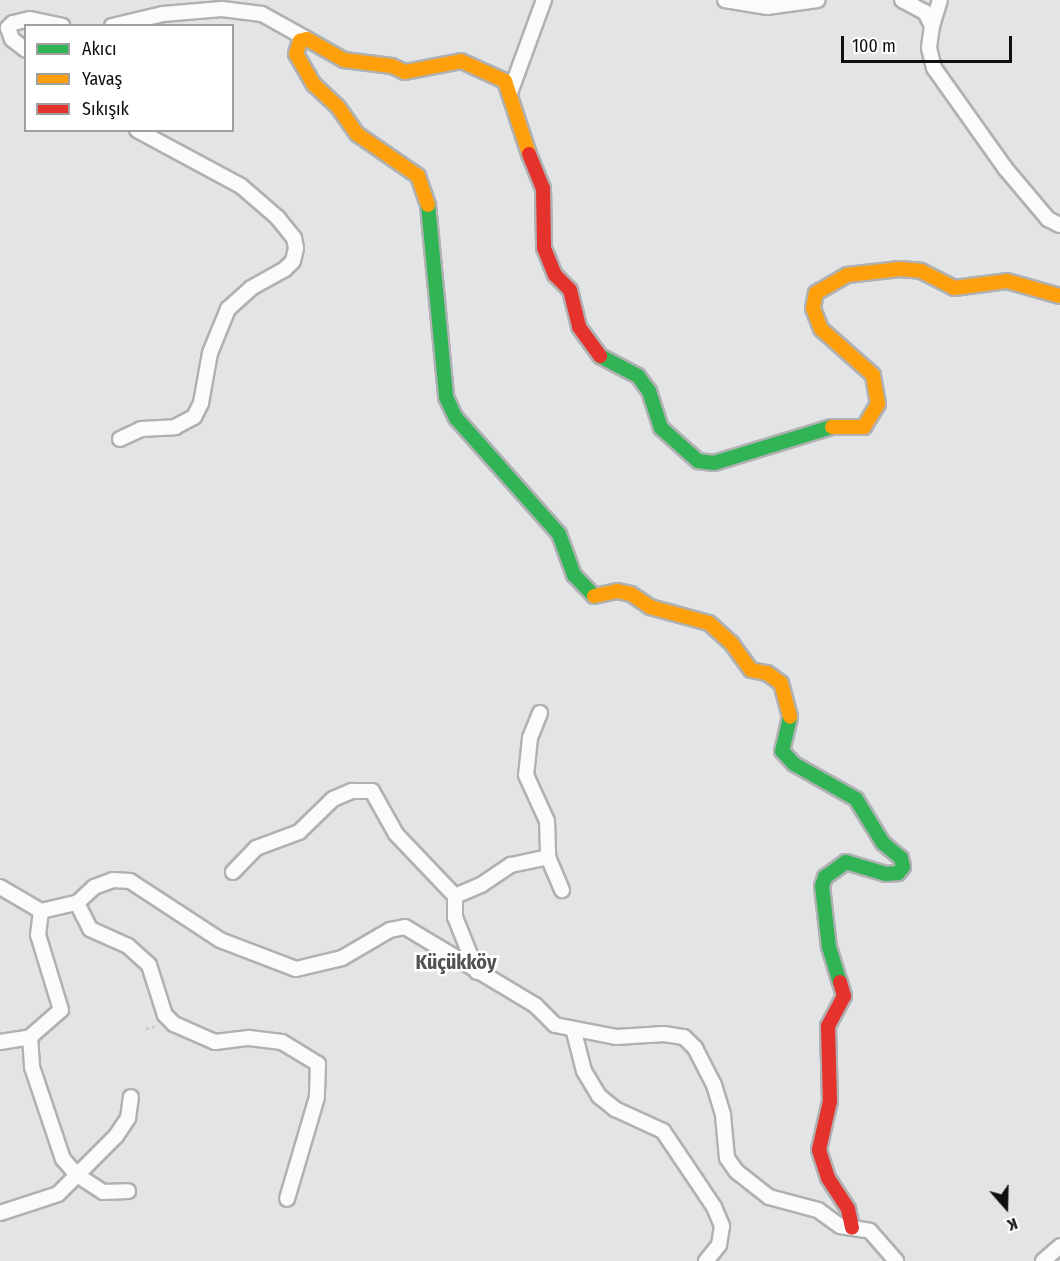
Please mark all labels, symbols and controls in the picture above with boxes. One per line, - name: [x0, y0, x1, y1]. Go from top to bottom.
- legend: [24, 24, 234, 132]
- scale bar: [844, 24, 1015, 62]
- text: 100 m: [852, 35, 896, 57]
- text: Akıcı: [82, 38, 117, 60]
- text: Yavaş: [82, 68, 122, 90]
- text: Sıkışık: [82, 98, 129, 120]
- district label: Küçükköy: [416, 950, 496, 974]
- north arrow: [976, 1177, 1036, 1237]
- text: K: [1005, 1214, 1020, 1235]

